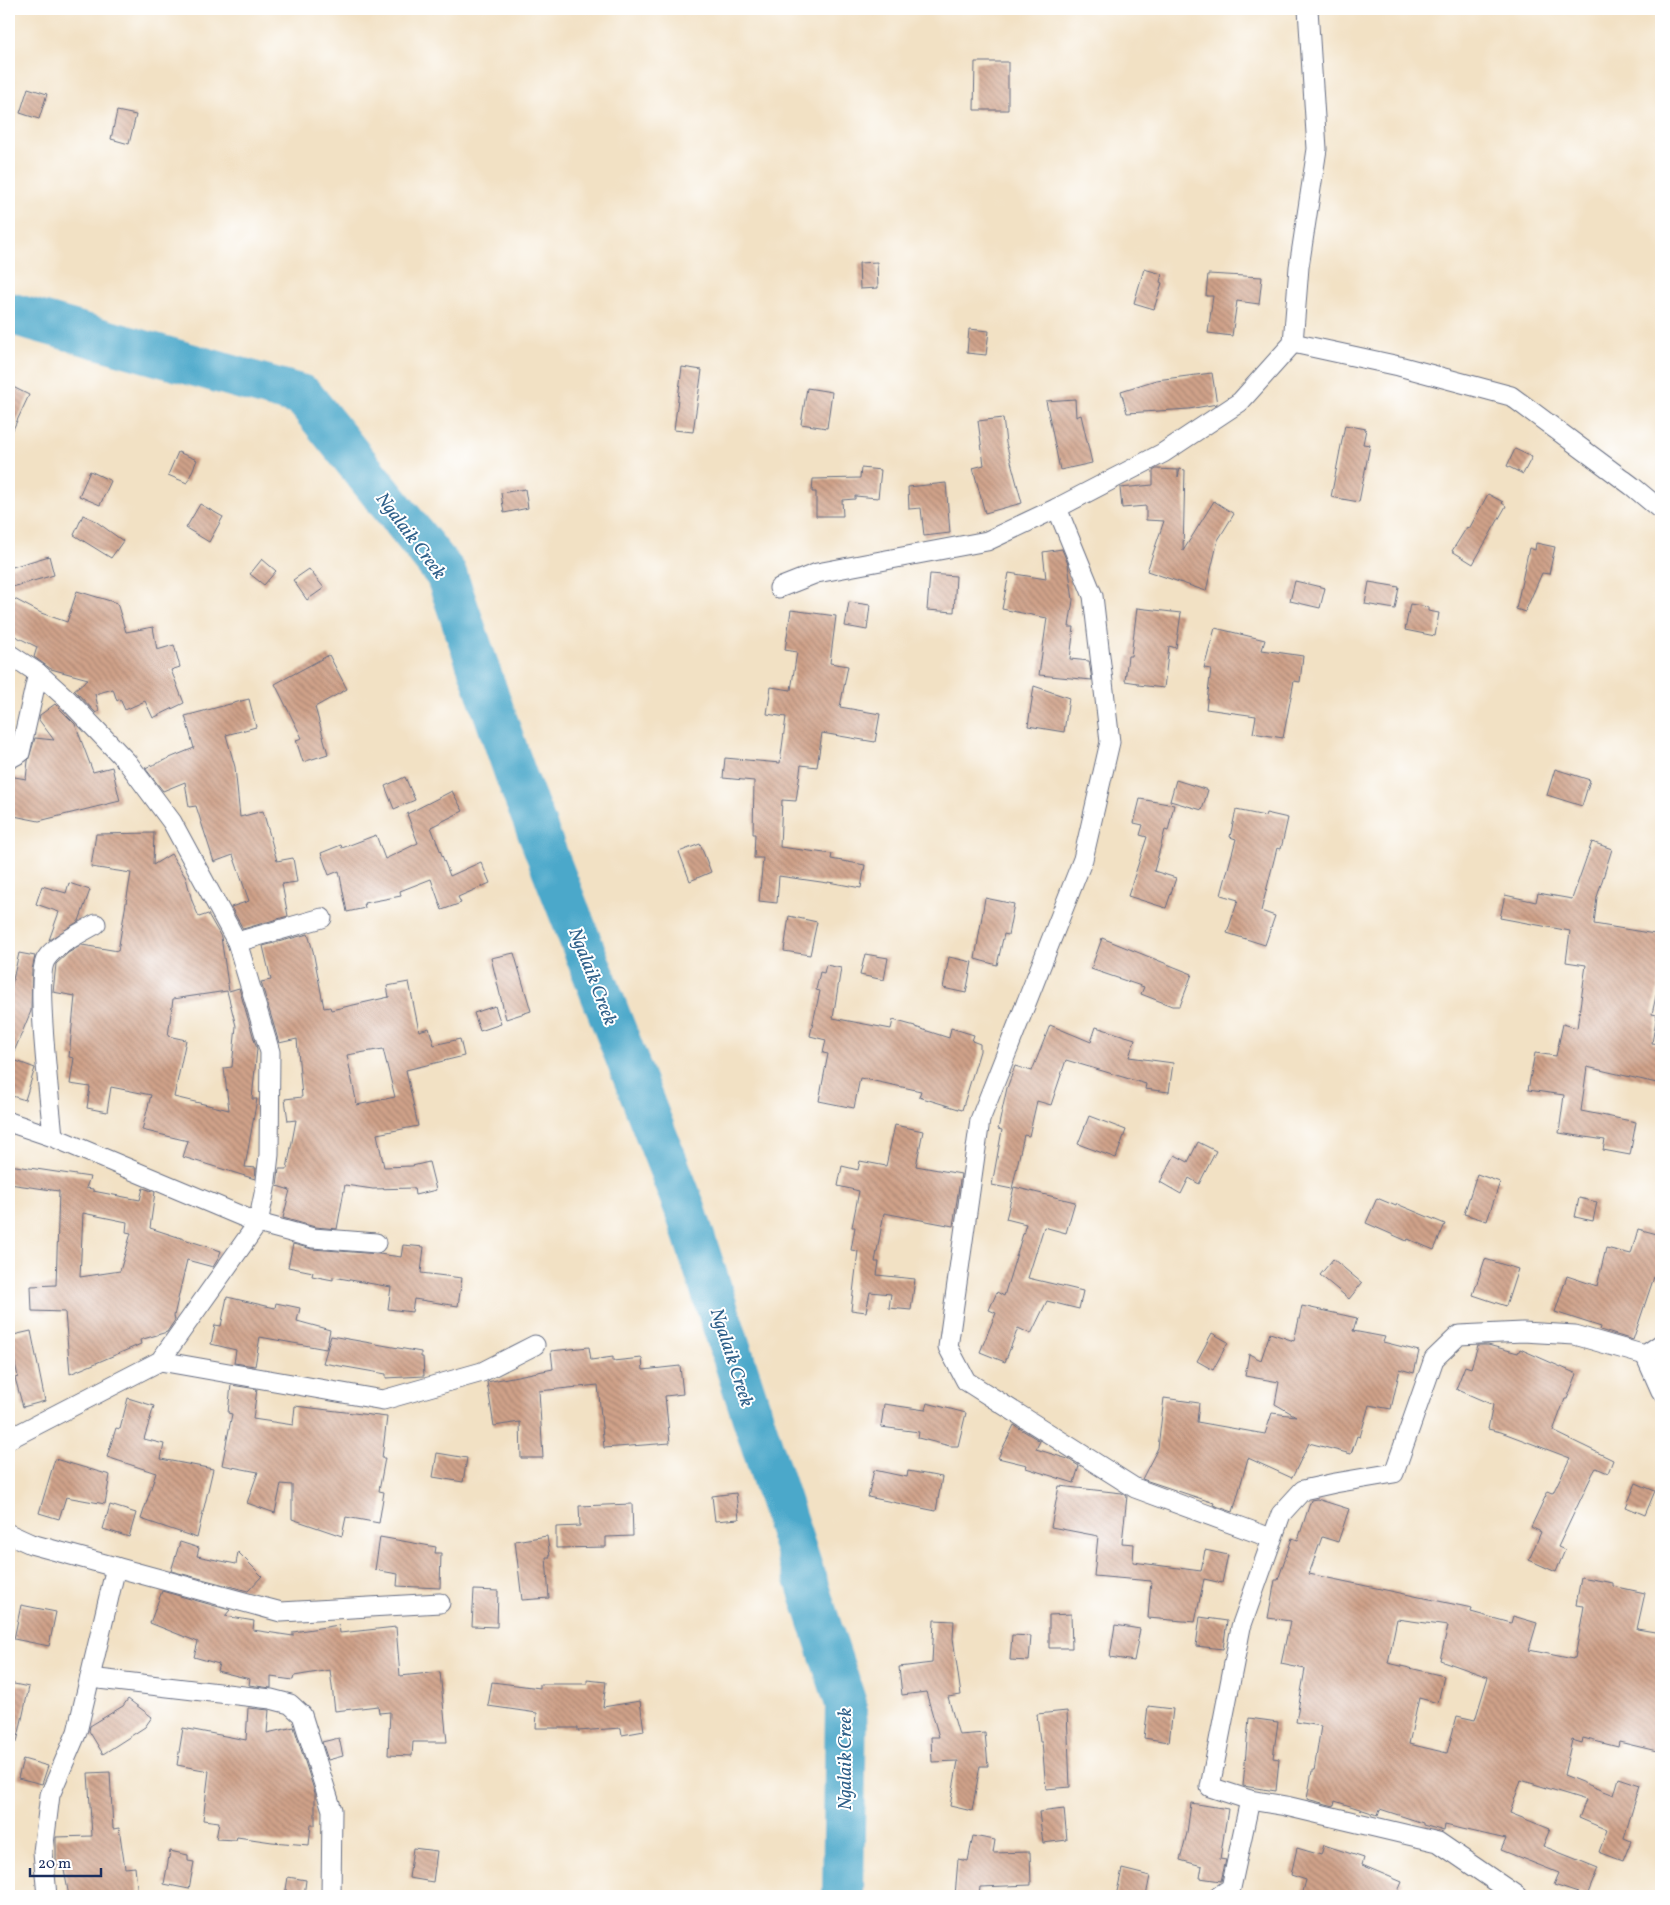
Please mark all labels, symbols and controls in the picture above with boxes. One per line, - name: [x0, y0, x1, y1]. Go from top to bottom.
- water label: Ngalaik Creek: [369, 487, 452, 585]
- water label: Ngalaik Creek: [562, 924, 623, 1029]
- water label: Ngalaik Creek: [703, 1305, 759, 1411]
- water label: Ngalaik Creek: [833, 1708, 859, 1810]
- scale bar: [30, 1845, 101, 1877]
- text: 20 m: [38, 1854, 71, 1875]

